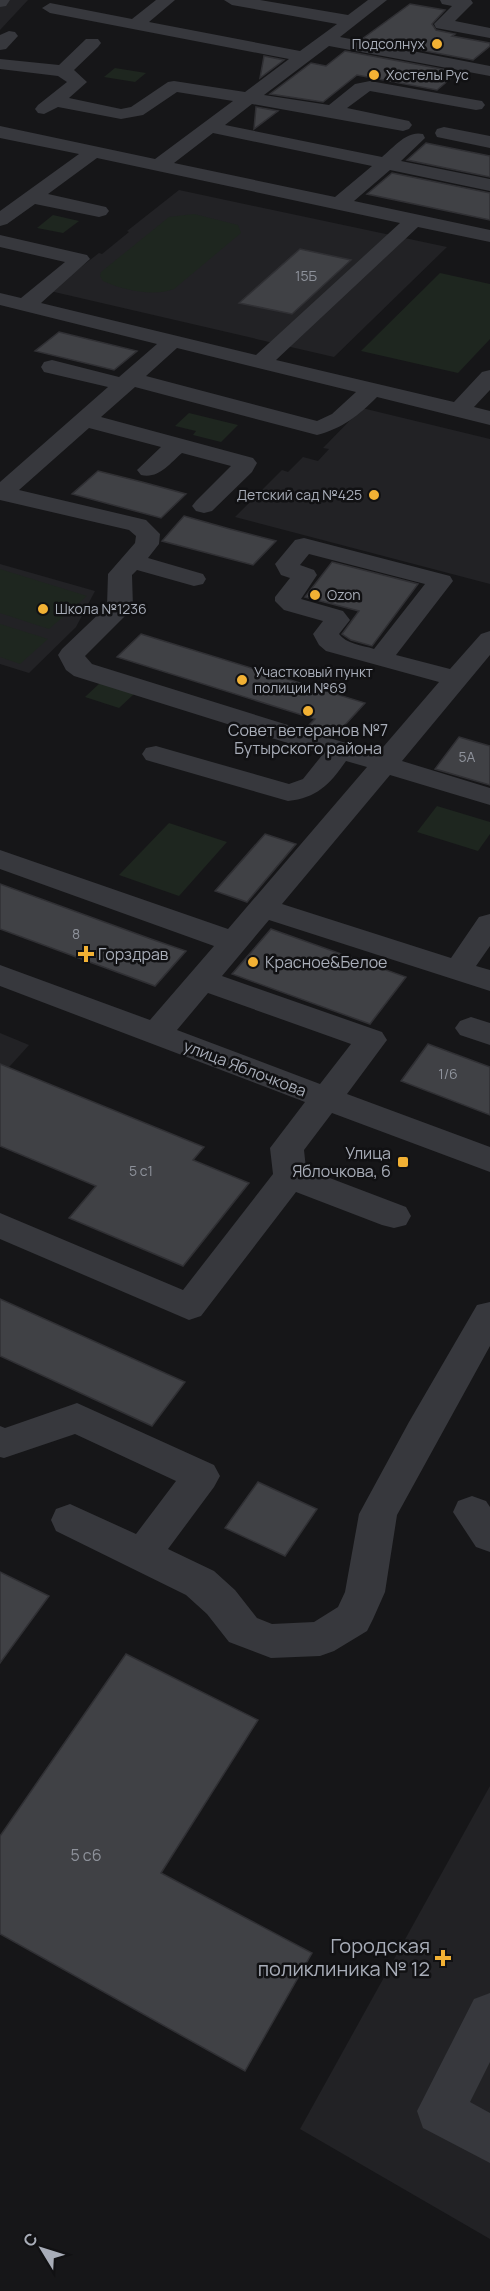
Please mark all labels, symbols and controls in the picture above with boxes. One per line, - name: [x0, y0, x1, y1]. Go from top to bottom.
- place label: Подсолнух: [352, 34, 426, 53]
- marker: Подсолнух: [430, 37, 444, 51]
- place label: Хостелы Рус: [386, 65, 469, 84]
- marker: Хостелы Рус: [367, 68, 381, 82]
- house number: 15Б: [295, 266, 318, 285]
- place label: Детский сад №425: [237, 485, 362, 504]
- marker: Детский сад №425: [367, 488, 381, 502]
- place label: Ozon: [327, 585, 361, 604]
- marker: Ozon: [308, 588, 322, 602]
- place label: Школа №1236: [55, 599, 147, 618]
- marker: Школа №1236: [36, 602, 50, 616]
- place label: Участковый пункт полиции №69: [254, 662, 373, 697]
- marker: Участковый пункт полиции №69: [235, 673, 249, 687]
- marker: Совет ветеранов №7 Бутырского района: [301, 704, 315, 718]
- place label: Совет ветеранов №7 Бутырского района: [228, 719, 388, 759]
- house number: 5А: [459, 747, 476, 766]
- house number: 8: [72, 924, 80, 943]
- place label: Горздрав: [98, 943, 169, 965]
- marker: Горздрав: [79, 947, 93, 961]
- place label: Красное&Белое: [265, 951, 387, 973]
- marker: Красное&Белое: [246, 955, 260, 969]
- street label: улица Яблочкова: [180, 1034, 310, 1102]
- house number: 1/6: [438, 1064, 458, 1083]
- place label: Улица Яблочкова, 6: [292, 1142, 391, 1182]
- marker: Улица Яблочкова, 6: [396, 1155, 410, 1169]
- house number: 5 с1: [129, 1161, 153, 1180]
- house number: 5 с6: [70, 1844, 102, 1866]
- place label: Городская поликлиника № 12: [258, 1932, 430, 1982]
- marker: Городская поликлиника № 12: [434, 1949, 452, 1967]
- north arrow: [12, 2219, 72, 2279]
- text: С: [18, 2228, 43, 2251]

